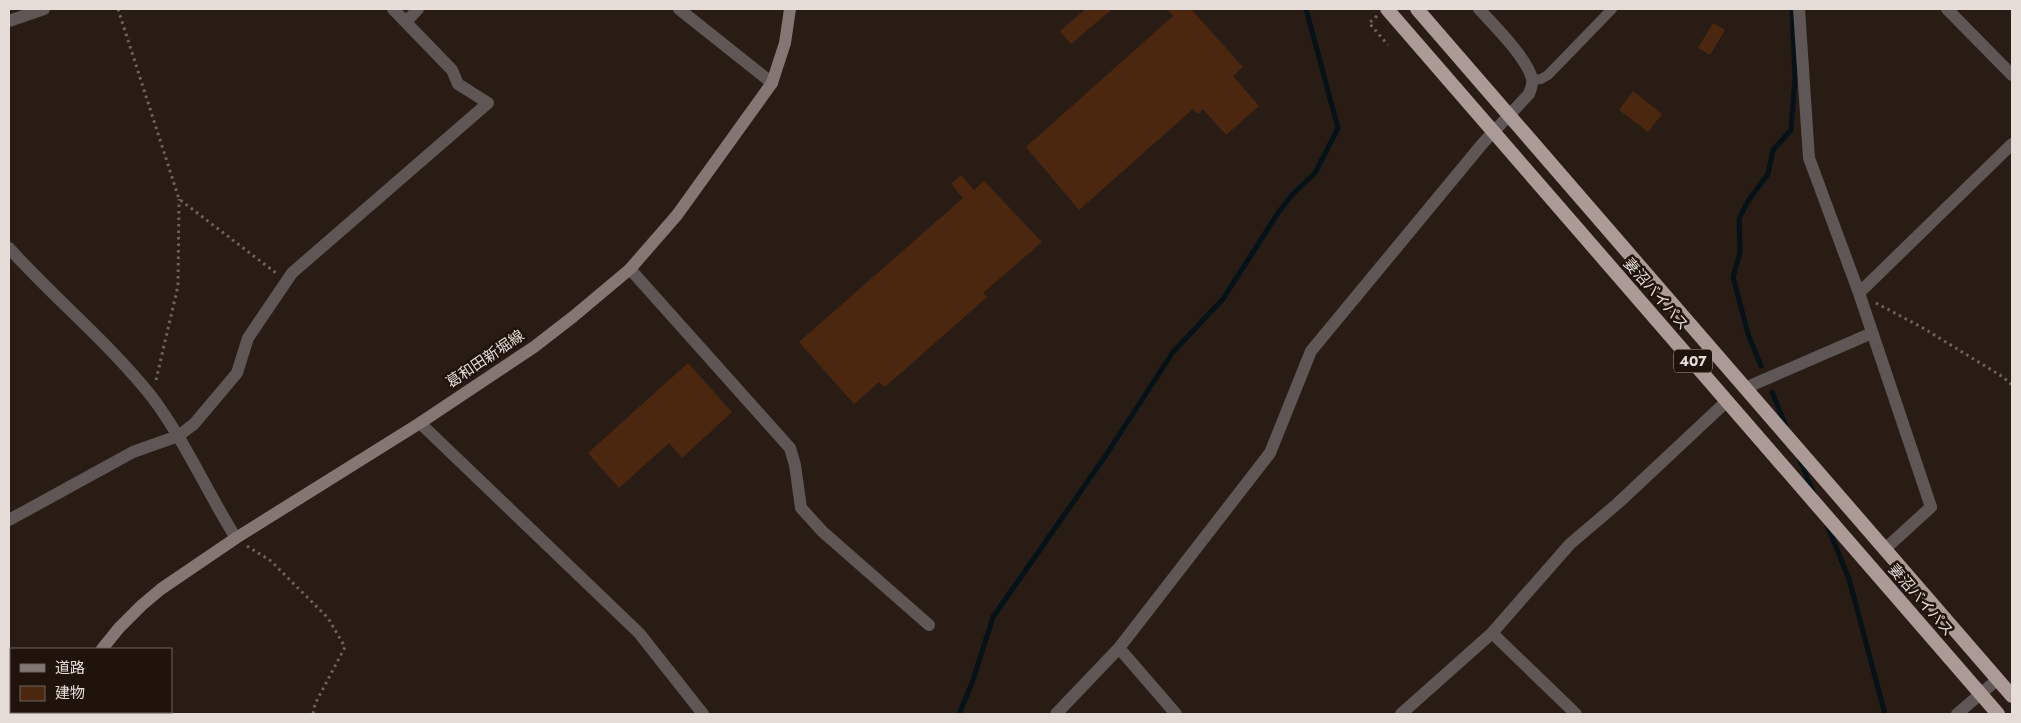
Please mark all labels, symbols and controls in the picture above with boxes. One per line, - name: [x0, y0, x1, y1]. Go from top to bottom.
- street label: 妻沼バイパス: [1618, 253, 1694, 335]
- street label: 葛和田新堀線: [442, 325, 528, 393]
- road number: 407: [1674, 350, 1712, 372]
- street label: 妻沼バイパス: [1883, 559, 1959, 641]
- legend: [10, 648, 172, 713]
- text: 道路: [55, 657, 85, 679]
- text: 建物: [55, 682, 85, 704]

